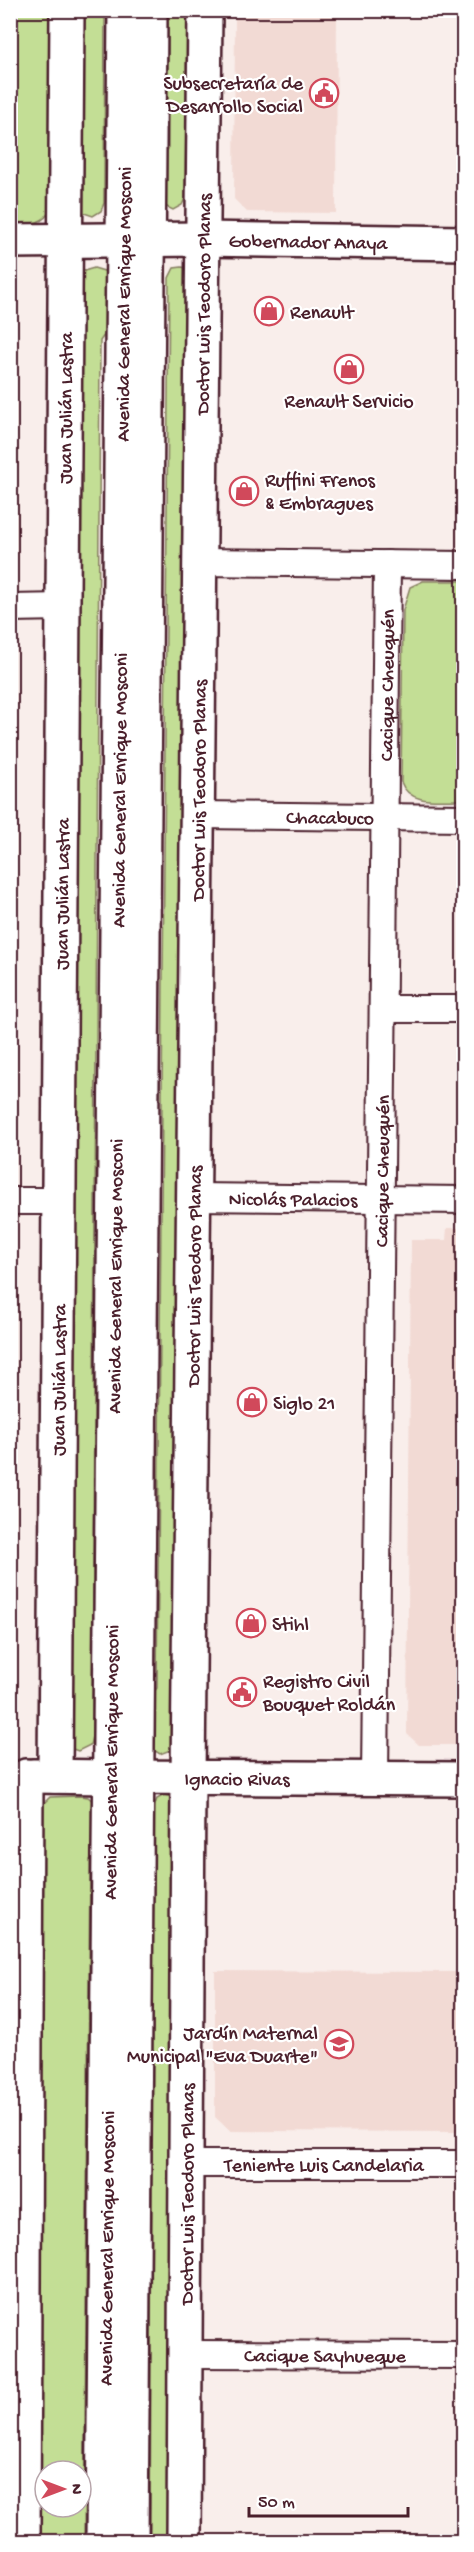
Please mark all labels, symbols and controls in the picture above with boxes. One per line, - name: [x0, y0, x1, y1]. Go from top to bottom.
- place label: Subsecretaría de Desarrollo Social: [163, 74, 304, 120]
- public building icon: Subsecretaría de Desarrollo Social: [308, 77, 340, 109]
- street label: Avenida General Enrique Mosconi: [113, 166, 139, 442]
- street label: Doctor Luis Teodoro Planas: [193, 193, 218, 417]
- street label: Gobernador Anaya: [228, 231, 388, 257]
- shop icon: Renault: [253, 295, 285, 327]
- place label: Renault: [290, 303, 355, 326]
- street label: Juan Julián Lastra: [56, 331, 80, 484]
- shop icon: Renault Servicio: [333, 353, 365, 385]
- place label: Renault Servicio: [284, 392, 414, 415]
- place label: Ruffini Frenos & Embragues: [265, 471, 376, 517]
- shop icon: Ruffini Frenos & Embragues: [228, 475, 260, 507]
- street label: Cacique Cheuquén: [377, 608, 402, 761]
- street label: Avenida General Enrique Mosconi: [109, 652, 134, 928]
- street label: Doctor Luis Teodoro Planas: [188, 679, 214, 903]
- street label: Chacabuco: [286, 808, 374, 832]
- street label: Juan Julián Lastra: [52, 817, 77, 970]
- street label: Cacique Cheuquén: [372, 1094, 397, 1247]
- street label: Avenida General Enrique Mosconi: [105, 1138, 130, 1414]
- street label: Doctor Luis Teodoro Planas: [184, 1165, 209, 1389]
- street label: Nicolás Palacios: [228, 1189, 358, 1214]
- street label: Juan Julián Lastra: [49, 1303, 73, 1456]
- shop icon: Siglo 21: [236, 1386, 268, 1418]
- place label: Siglo 21: [273, 1394, 335, 1417]
- shop icon: Stihl: [235, 1607, 267, 1639]
- place label: Stihl: [272, 1615, 309, 1638]
- street label: Avenida General Enrique Mosconi: [101, 1624, 126, 1900]
- place label: Registro Civil Bouquet Roldán: [262, 1672, 396, 1718]
- public building icon: Registro Civil Bouquet Roldán: [226, 1676, 258, 1708]
- street label: Ignacio Rivas: [184, 1769, 290, 1793]
- place label: Jardín Maternal Municipal "Eva Duarte": [127, 2024, 318, 2070]
- school or university icon: Jardín Maternal Municipal "Eva Duarte": [323, 2028, 355, 2060]
- street label: Doctor Luis Teodoro Planas: [177, 2083, 201, 2307]
- street label: Avenida General Enrique Mosconi: [96, 2110, 122, 2386]
- street label: Teniente Luis Candelaria: [223, 2156, 425, 2179]
- street label: Cacique Sayhueque: [244, 2346, 407, 2370]
- north arrow: [33, 2459, 93, 2519]
- scale bar: [249, 2480, 408, 2518]
- text: N: [65, 2484, 84, 2495]
- text: 50 m: [258, 2493, 295, 2514]

